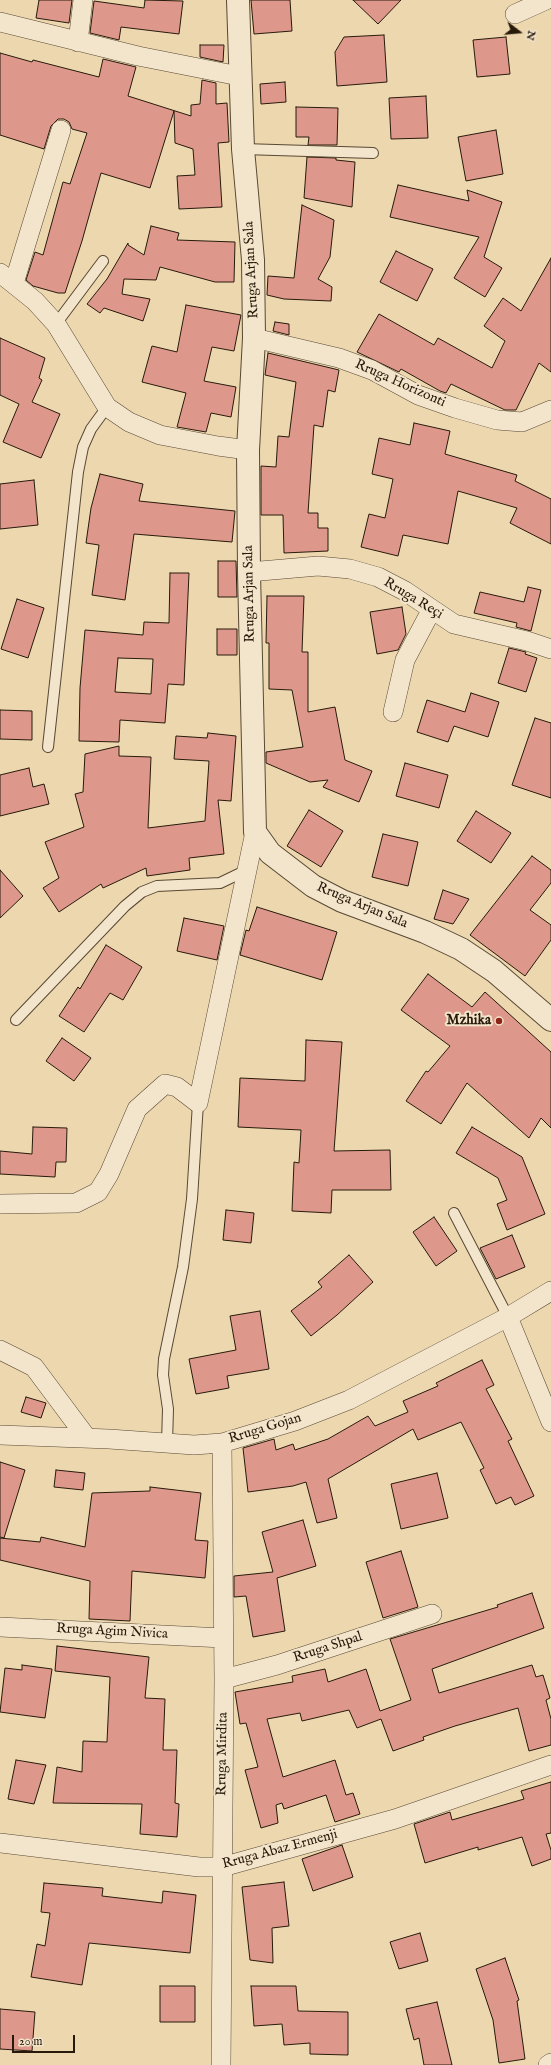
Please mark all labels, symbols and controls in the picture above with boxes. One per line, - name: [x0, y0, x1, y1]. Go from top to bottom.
- north arrow: [499, 12, 539, 52]
- text: N: [522, 29, 539, 42]
- street label: Rruga Arjan Sala: [241, 221, 263, 319]
- street label: Rruga Horizonti: [352, 356, 448, 412]
- street label: Rruga Arjan Sala: [241, 545, 259, 643]
- street label: Rruga Reçi: [380, 575, 446, 623]
- street label: Rruga Arjan Sala: [314, 879, 410, 933]
- place label: Mzhika: [447, 1013, 491, 1029]
- marker: Mzhika: [494, 1016, 504, 1026]
- street label: Rruga Gojan: [227, 1410, 303, 1448]
- street label: Rruga Agim Nivica: [56, 1621, 168, 1643]
- street label: Rruga Shpal: [291, 1629, 365, 1667]
- street label: Rruga Mirdita: [214, 1712, 232, 1796]
- street label: Rruga Abaz Ermenji: [220, 1827, 340, 1873]
- scale bar: [14, 2027, 77, 2053]
- text: 20 m: [19, 2034, 42, 2049]

